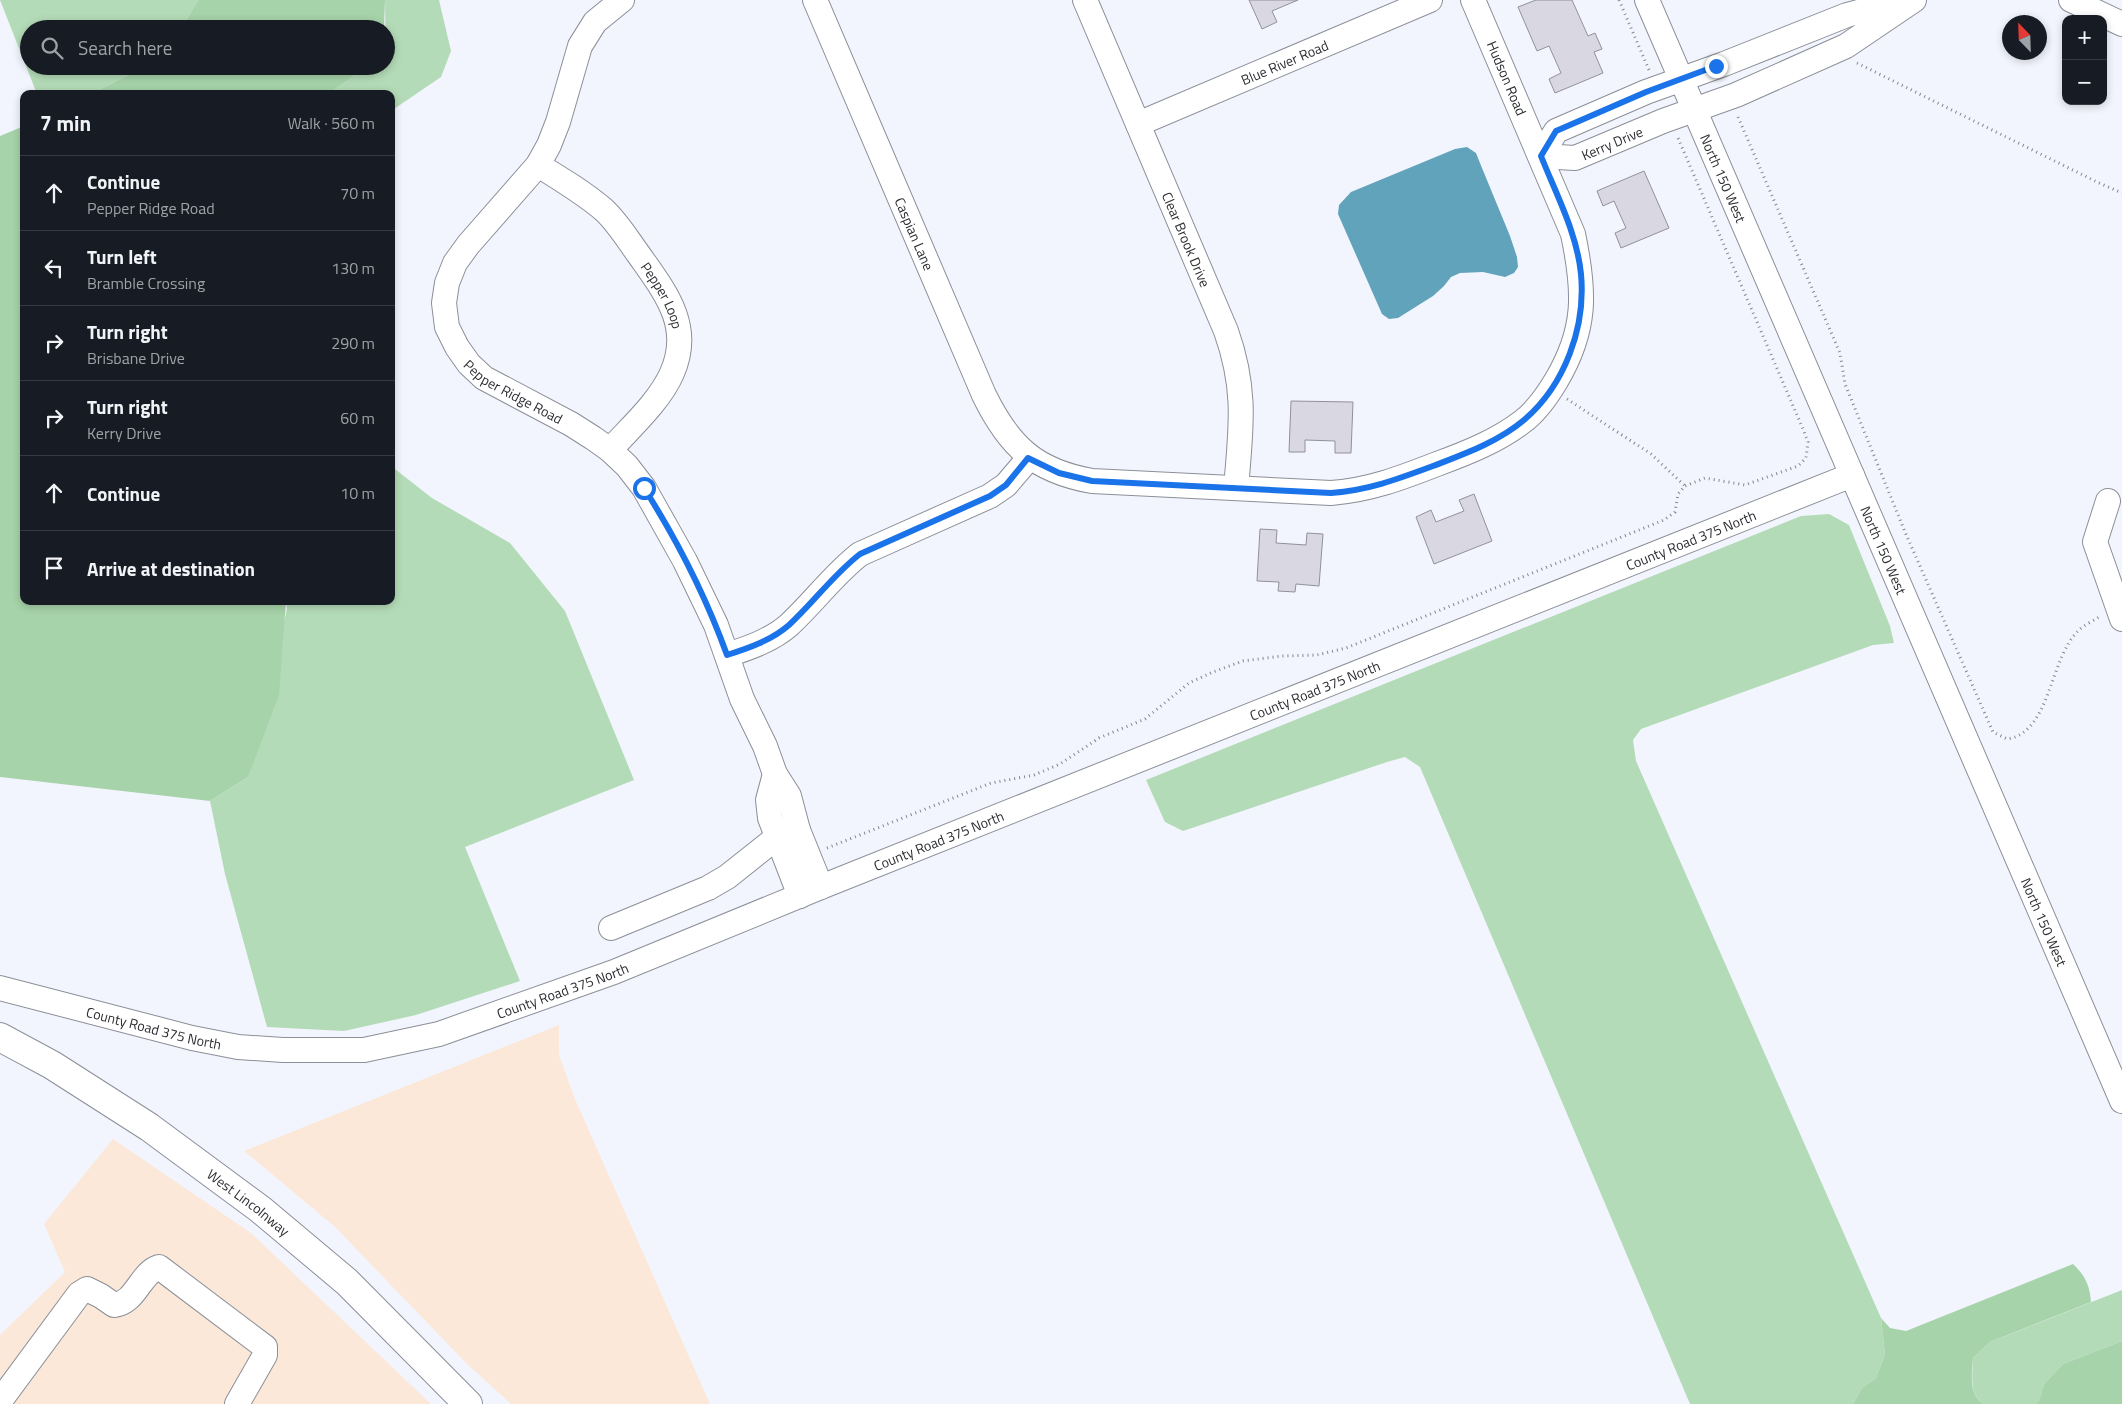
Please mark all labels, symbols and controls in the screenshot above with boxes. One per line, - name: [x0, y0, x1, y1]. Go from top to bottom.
- north arrow: [2002, 15, 2047, 60]
- map controls: [2062, 15, 2107, 105]
- button: +: [2062, 15, 2107, 60]
- search box: [20, 20, 395, 75]
- text: Search here: [78, 33, 172, 62]
- icon: search: [38, 34, 66, 62]
- street label: Blue River Road: [1237, 34, 1331, 90]
- street label: Hudson Road: [1482, 37, 1532, 119]
- route end: [1705, 55, 1728, 78]
- button: −: [2062, 60, 2107, 105]
- text: 7 min: [40, 107, 91, 139]
- text: Walk · 560 m: [287, 111, 375, 135]
- street label: Kerry Drive: [1578, 120, 1646, 165]
- street label: North 150 West: [1695, 131, 1752, 226]
- text: Continue: [87, 167, 160, 196]
- icon: ahead: [40, 179, 68, 207]
- text: 70 m: [340, 181, 375, 205]
- street label: Clear Brook Drive: [1157, 188, 1216, 290]
- street label: Caspian Lane: [890, 194, 940, 273]
- text: Pepper Ridge Road: [87, 196, 215, 220]
- text: Turn left: [87, 242, 157, 271]
- icon: left: [40, 254, 68, 282]
- text: 130 m: [331, 256, 375, 280]
- street label: Pepper Loop: [636, 257, 689, 331]
- text: Bramble Crossing: [87, 271, 205, 295]
- text: Turn right: [87, 317, 168, 346]
- icon: right: [40, 329, 68, 357]
- text: 290 m: [331, 331, 375, 355]
- text: Brisbane Drive: [87, 346, 185, 370]
- street label: Pepper Ridge Road: [459, 354, 567, 428]
- text: Turn right: [87, 392, 168, 421]
- icon: right: [40, 404, 68, 432]
- text: 60 m: [340, 406, 375, 430]
- text: Kerry Drive: [87, 421, 161, 445]
- route start: [633, 477, 656, 500]
- icon: ahead: [40, 479, 68, 507]
- text: Continue: [87, 479, 160, 508]
- text: 10 m: [340, 481, 375, 505]
- street label: North 150 West: [1856, 502, 1913, 598]
- street label: County Road 375 North: [1622, 504, 1759, 575]
- icon: arrive: [40, 554, 68, 582]
- text: Arrive at destination: [87, 554, 255, 583]
- street label: County Road 375 North: [1246, 654, 1383, 725]
- street label: County Road 375 North: [870, 805, 1007, 876]
- street label: North 150 West: [2016, 874, 2073, 969]
- street label: County Road 375 North: [494, 957, 632, 1023]
- street label: County Road 375 North: [84, 1000, 223, 1054]
- street label: West Lincolnway: [203, 1163, 295, 1241]

